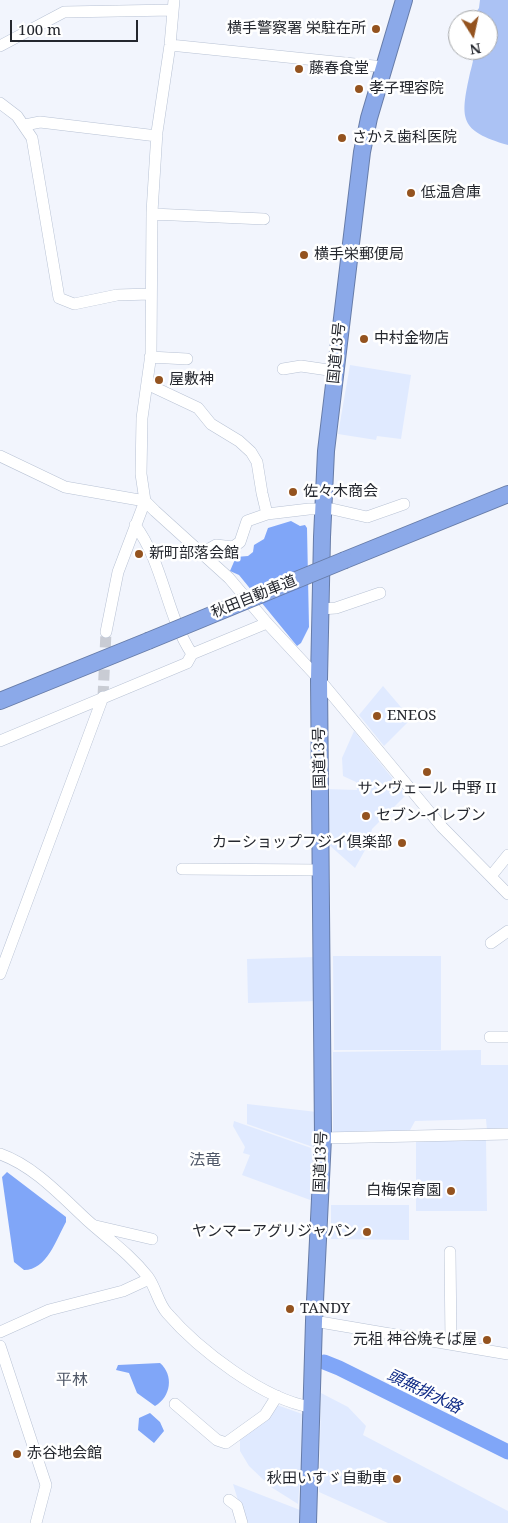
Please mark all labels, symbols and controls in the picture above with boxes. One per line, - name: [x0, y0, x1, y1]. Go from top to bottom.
- scale bar: [12, 10, 140, 42]
- north arrow: [448, 10, 498, 60]
- text: 100 m: [18, 19, 61, 39]
- place label: 横手警察署 栄駐在所: [227, 20, 366, 38]
- marker: 横手警察署 栄駐在所: [370, 23, 382, 35]
- text: N: [468, 39, 483, 60]
- place label: 藤春食堂: [309, 60, 369, 78]
- marker: 藤春食堂: [293, 63, 305, 75]
- place label: 孝子理容院: [369, 80, 444, 98]
- marker: 孝子理容院: [353, 83, 365, 95]
- place label: さかえ歯科医院: [352, 129, 457, 147]
- marker: さかえ歯科医院: [336, 132, 348, 144]
- place label: 低温倉庫: [421, 184, 481, 202]
- marker: 低温倉庫: [405, 187, 417, 199]
- place label: 横手栄郵便局: [314, 246, 404, 264]
- marker: 横手栄郵便局: [298, 249, 310, 261]
- street label: 国道13号: [325, 321, 349, 385]
- place label: 中村金物店: [374, 330, 449, 348]
- marker: 中村金物店: [358, 333, 370, 345]
- place label: 屋敷神: [169, 371, 214, 389]
- marker: 屋敷神: [153, 374, 165, 386]
- place label: 佐々木商会: [303, 483, 378, 501]
- marker: 佐々木商会: [287, 486, 299, 498]
- place label: 新町部落会館: [149, 545, 239, 563]
- marker: 新町部落会館: [133, 548, 145, 560]
- street label: 秋田自動車道: [209, 572, 299, 622]
- place label: ENEOS: [387, 707, 436, 725]
- marker: ENEOS: [371, 710, 383, 722]
- street label: 国道13号: [310, 727, 330, 789]
- marker: サンヴェール 中野 II: [421, 766, 433, 778]
- place label: サンヴェール 中野 II: [358, 780, 496, 798]
- place label: セブン-イレブン: [376, 807, 486, 825]
- marker: セブン-イレブン: [360, 810, 372, 822]
- place label: カーショップフジイ倶楽部: [212, 834, 392, 852]
- marker: カーショップフジイ倶楽部: [396, 837, 408, 849]
- street label: 国道13号: [311, 1131, 331, 1193]
- district label: 法竜: [189, 1150, 221, 1170]
- place label: 白梅保育園: [366, 1182, 441, 1200]
- marker: 白梅保育園: [445, 1185, 457, 1197]
- place label: ヤンマーアグリジャパン: [192, 1223, 357, 1241]
- marker: ヤンマーアグリジャパン: [361, 1226, 373, 1238]
- place label: TANDY: [300, 1300, 350, 1318]
- marker: TANDY: [284, 1303, 296, 1315]
- place label: 元祖 神谷焼そば屋: [353, 1331, 477, 1349]
- marker: 元祖 神谷焼そば屋: [481, 1334, 493, 1346]
- water label: 頭無排水路: [384, 1366, 464, 1418]
- district label: 平林: [56, 1370, 88, 1390]
- place label: 赤谷地会館: [27, 1445, 102, 1463]
- marker: 赤谷地会館: [11, 1448, 23, 1460]
- place label: 秋田いすゞ自動車: [267, 1470, 387, 1488]
- marker: 秋田いすゞ自動車: [391, 1473, 403, 1485]

